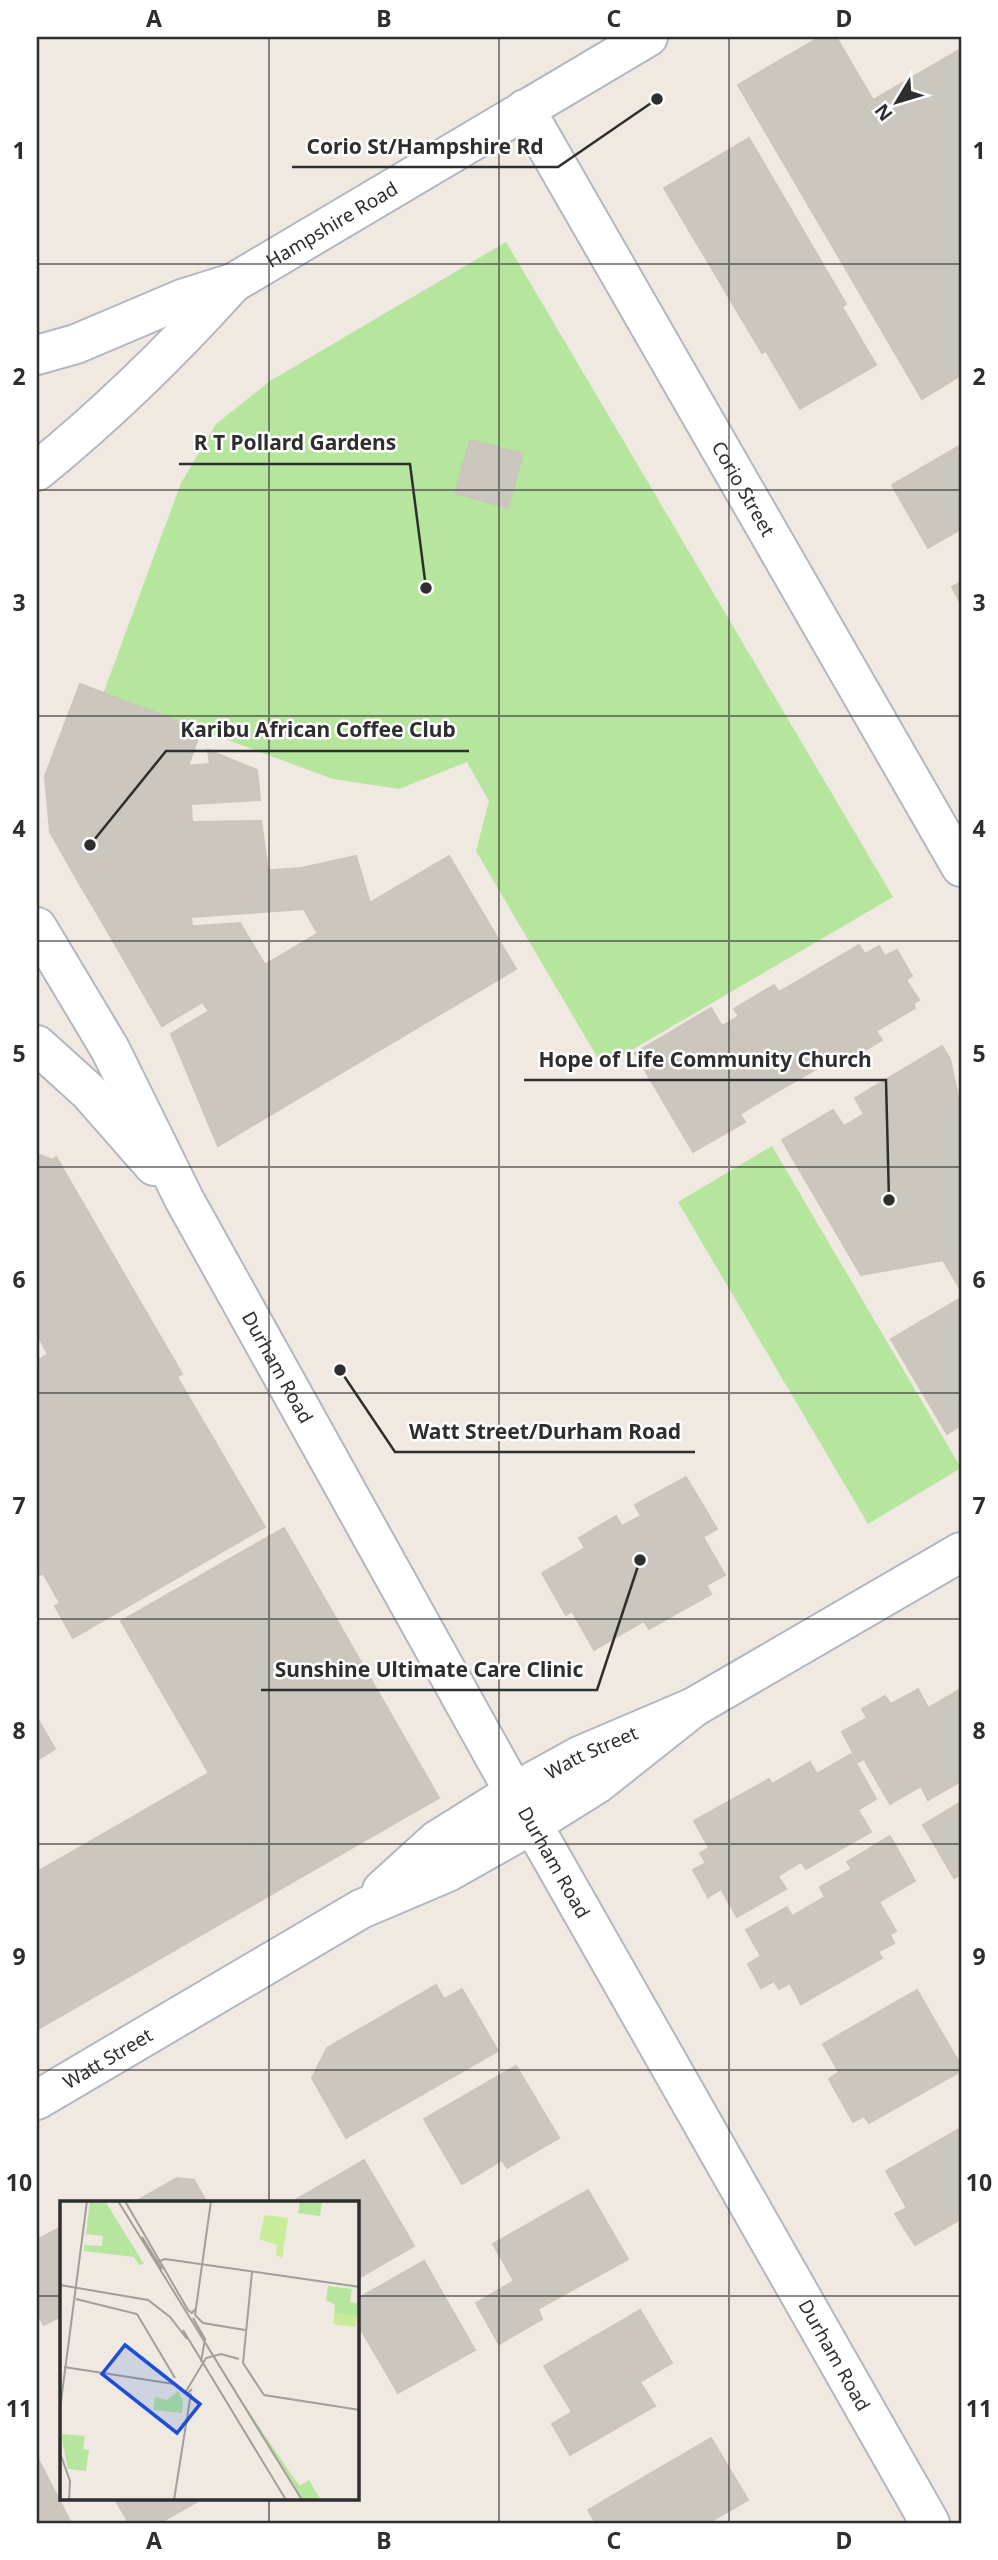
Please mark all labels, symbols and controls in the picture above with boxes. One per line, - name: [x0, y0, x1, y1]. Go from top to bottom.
- text: A: [146, 2, 162, 34]
- text: B: [376, 2, 392, 34]
- text: C: [607, 2, 622, 34]
- text: D: [836, 2, 852, 34]
- north arrow: [862, 66, 932, 136]
- text: N: [869, 98, 899, 127]
- callout: Corio St/Hampshire Rd: [292, 125, 558, 167]
- text: Corio St/Hampshire Rd: [306, 132, 544, 160]
- text: 1: [12, 134, 26, 166]
- text: 1: [972, 134, 986, 166]
- street label: Hampshire Road: [261, 175, 402, 274]
- text: 2: [12, 360, 26, 392]
- text: 2: [972, 360, 986, 392]
- callout: R T Pollard Gardens: [179, 422, 410, 464]
- text: R T Pollard Gardens: [194, 428, 396, 456]
- street label: Corio Street: [706, 436, 781, 541]
- text: 3: [12, 586, 26, 618]
- text: 3: [972, 586, 986, 618]
- callout: Karibu African Coffee Club: [166, 709, 469, 751]
- text: Karibu African Coffee Club: [180, 715, 456, 743]
- text: 4: [12, 812, 26, 844]
- text: 4: [972, 812, 986, 844]
- text: 5: [12, 1037, 26, 1069]
- text: 5: [972, 1037, 986, 1069]
- callout: Hope of Life Community Church: [524, 1038, 886, 1080]
- text: Hope of Life Community Church: [538, 1045, 872, 1073]
- text: 6: [12, 1263, 26, 1295]
- text: 6: [972, 1263, 986, 1295]
- street label: Durham Road: [236, 1307, 319, 1428]
- callout: Watt Street/Durham Road: [395, 1410, 695, 1452]
- text: Watt Street/Durham Road: [409, 1417, 681, 1445]
- text: 7: [12, 1489, 26, 1521]
- text: 7: [972, 1489, 986, 1521]
- callout: Sunshine Ultimate Care Clinic: [261, 1648, 597, 1690]
- text: Sunshine Ultimate Care Clinic: [275, 1655, 583, 1683]
- text: 8: [12, 1714, 26, 1746]
- text: 8: [972, 1714, 986, 1746]
- street label: Watt Street: [540, 1719, 642, 1785]
- street label: Durham Road: [512, 1802, 596, 1923]
- text: 9: [12, 1940, 26, 1972]
- text: 9: [972, 1940, 986, 1972]
- street label: Watt Street: [58, 2022, 157, 2095]
- text: 10: [6, 2166, 32, 2198]
- text: 10: [966, 2166, 992, 2198]
- inset map: [60, 2201, 359, 2500]
- street label: Durham Road: [792, 2295, 877, 2416]
- text: 11: [6, 2392, 32, 2424]
- text: 11: [966, 2392, 992, 2424]
- text: A: [146, 2524, 162, 2556]
- text: B: [376, 2524, 392, 2556]
- text: C: [607, 2524, 622, 2556]
- text: D: [836, 2524, 852, 2556]

